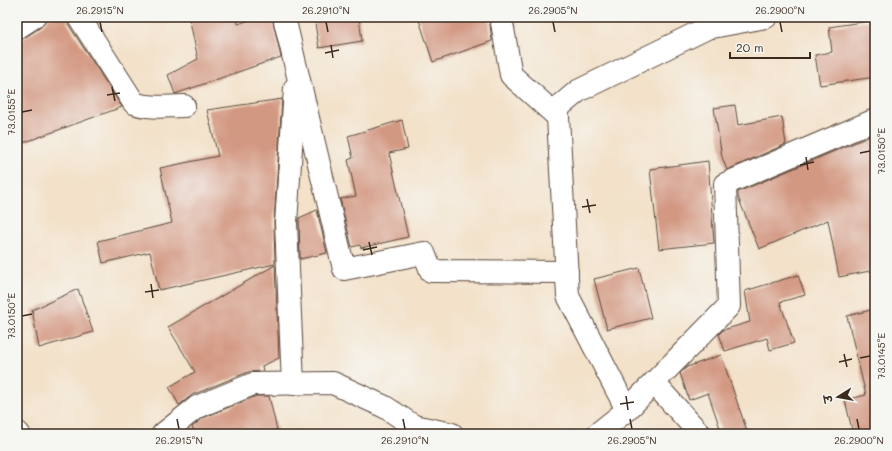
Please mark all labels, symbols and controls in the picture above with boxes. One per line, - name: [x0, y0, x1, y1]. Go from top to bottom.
- text: 26.2915°N: [76, 3, 124, 17]
- text: 26.2910°N: [302, 3, 350, 17]
- text: 26.2905°N: [528, 3, 578, 17]
- text: 26.2900°N: [755, 3, 805, 17]
- scale bar: [730, 34, 810, 60]
- text: 20 m: [736, 39, 764, 55]
- text: 73.0155°E: [4, 89, 18, 135]
- text: 73.0150°E: [874, 127, 888, 174]
- text: 73.0150°E: [4, 292, 18, 339]
- text: 73.0145°E: [874, 333, 888, 379]
- north arrow: [818, 377, 858, 417]
- text: उ: [819, 392, 836, 405]
- text: 26.2915°N: [155, 433, 203, 447]
- text: 26.2910°N: [381, 433, 429, 447]
- text: 26.2905°N: [607, 433, 657, 447]
- text: 26.2900°N: [834, 433, 884, 447]

